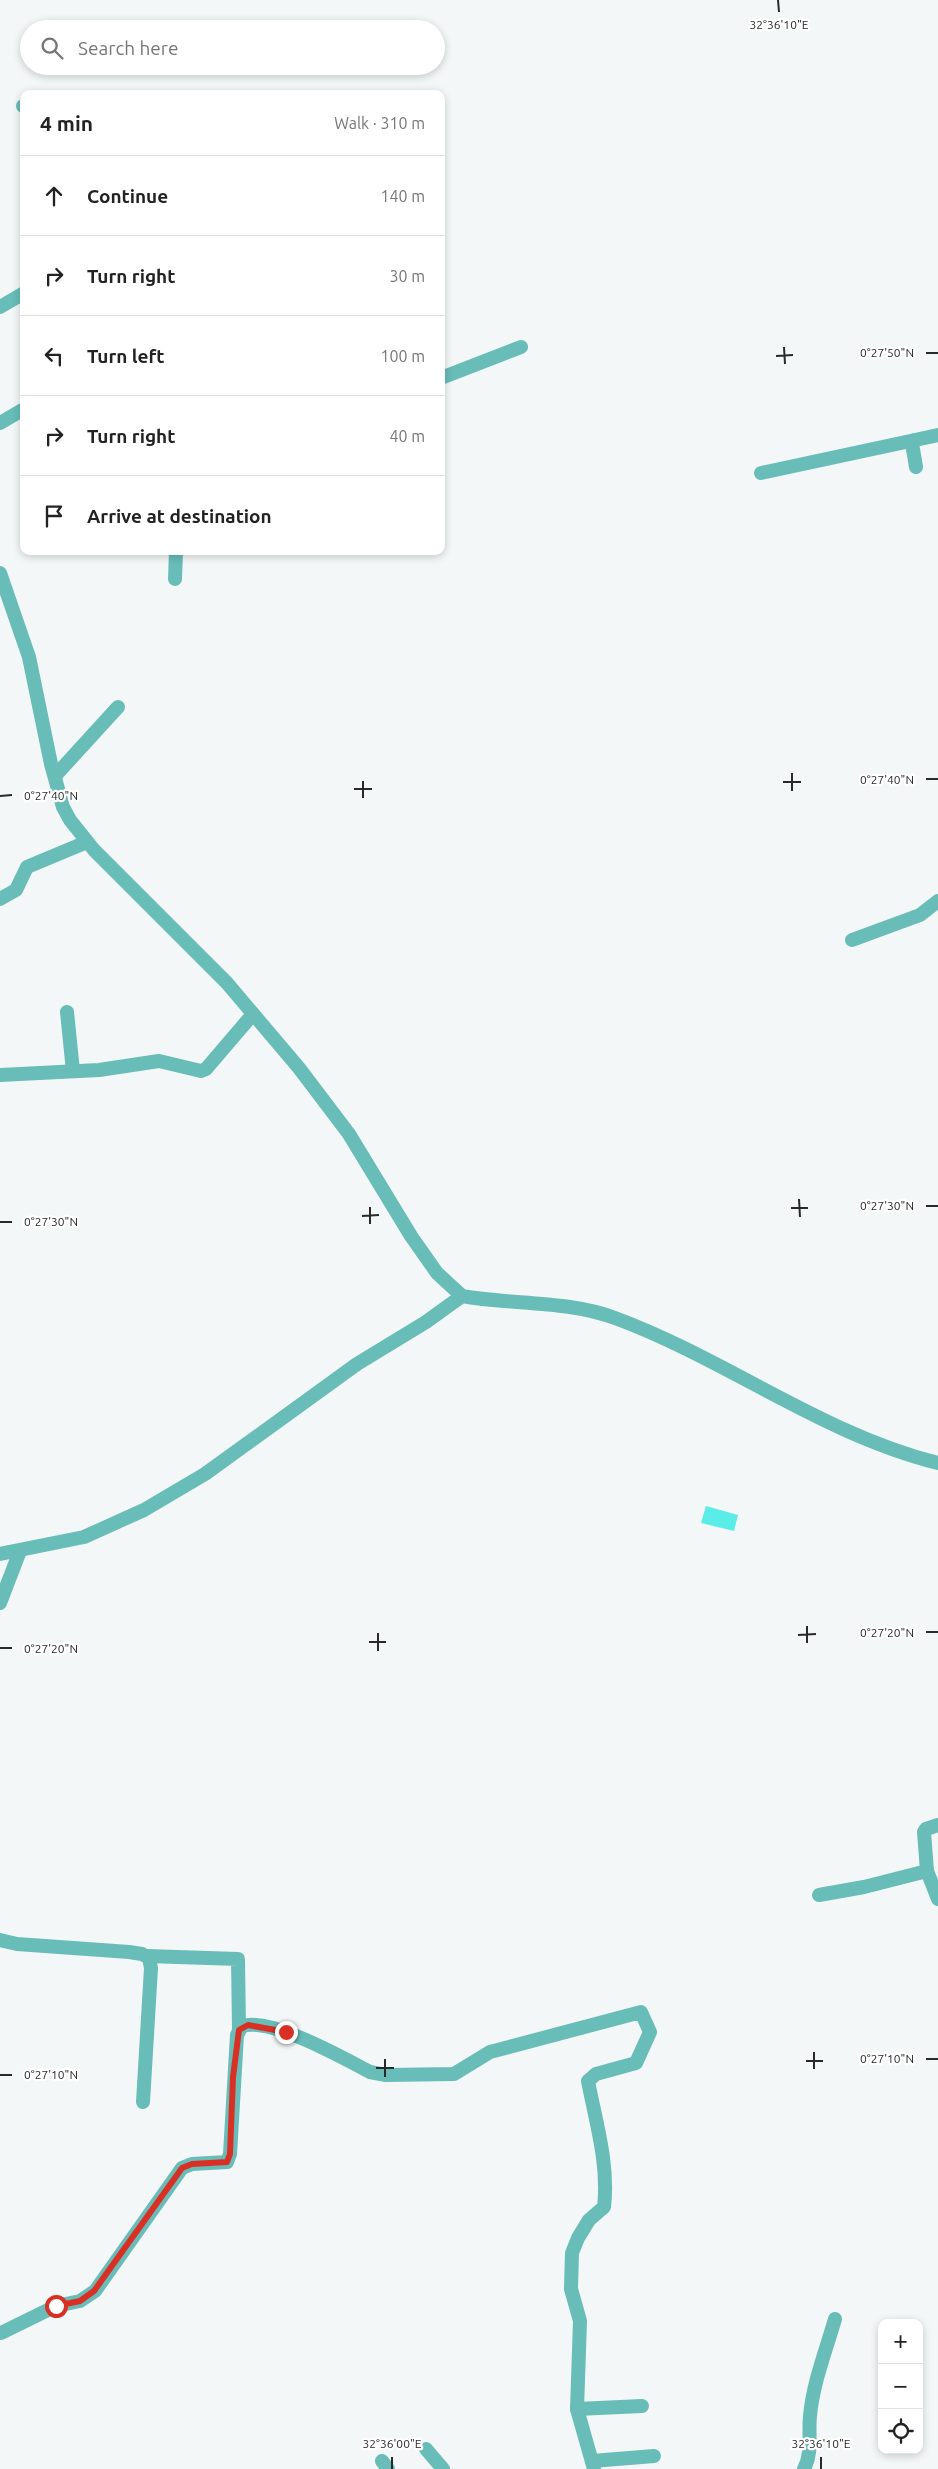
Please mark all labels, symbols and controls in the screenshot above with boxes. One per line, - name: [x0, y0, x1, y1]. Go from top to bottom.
- text: 32°36'10"E: [750, 18, 809, 31]
- search box: [20, 20, 445, 75]
- icon: search: [38, 34, 66, 62]
- text: Search here: [78, 37, 178, 59]
- text: 4 min: [40, 111, 93, 135]
- text: Walk · 310 m: [334, 114, 425, 132]
- icon: ahead: [40, 182, 68, 210]
- text: Continue: [87, 185, 168, 207]
- text: 140 m: [380, 187, 425, 205]
- icon: right: [40, 262, 68, 290]
- text: Turn right: [87, 265, 175, 287]
- text: 30 m: [389, 267, 425, 285]
- icon: left: [40, 342, 68, 370]
- text: Turn left: [87, 345, 165, 367]
- text: 0°27'50"N: [860, 346, 914, 359]
- text: 100 m: [380, 347, 425, 365]
- icon: right: [40, 422, 68, 450]
- text: Turn right: [87, 425, 175, 447]
- text: 40 m: [389, 427, 425, 445]
- icon: arrive: [40, 502, 68, 530]
- text: Arrive at destination: [87, 505, 272, 527]
- text: 0°27'40"N: [860, 773, 914, 786]
- text: 0°27'40"N: [24, 789, 78, 802]
- text: 0°27'30"N: [860, 1199, 914, 1212]
- text: 0°27'30"N: [24, 1215, 78, 1228]
- text: 0°27'20"N: [860, 1626, 914, 1639]
- text: 0°27'20"N: [24, 1642, 78, 1655]
- route end: [275, 2021, 298, 2044]
- text: 0°27'10"N: [860, 2052, 914, 2065]
- text: 0°27'10"N: [24, 2068, 78, 2081]
- route start: [45, 2295, 68, 2318]
- map controls: [878, 2319, 923, 2454]
- button: +: [878, 2319, 923, 2364]
- button: −: [878, 2364, 923, 2409]
- button: locate: [878, 2409, 923, 2454]
- text: 32°36'00"E: [363, 2437, 422, 2450]
- text: 32°36'10"E: [792, 2437, 851, 2450]

